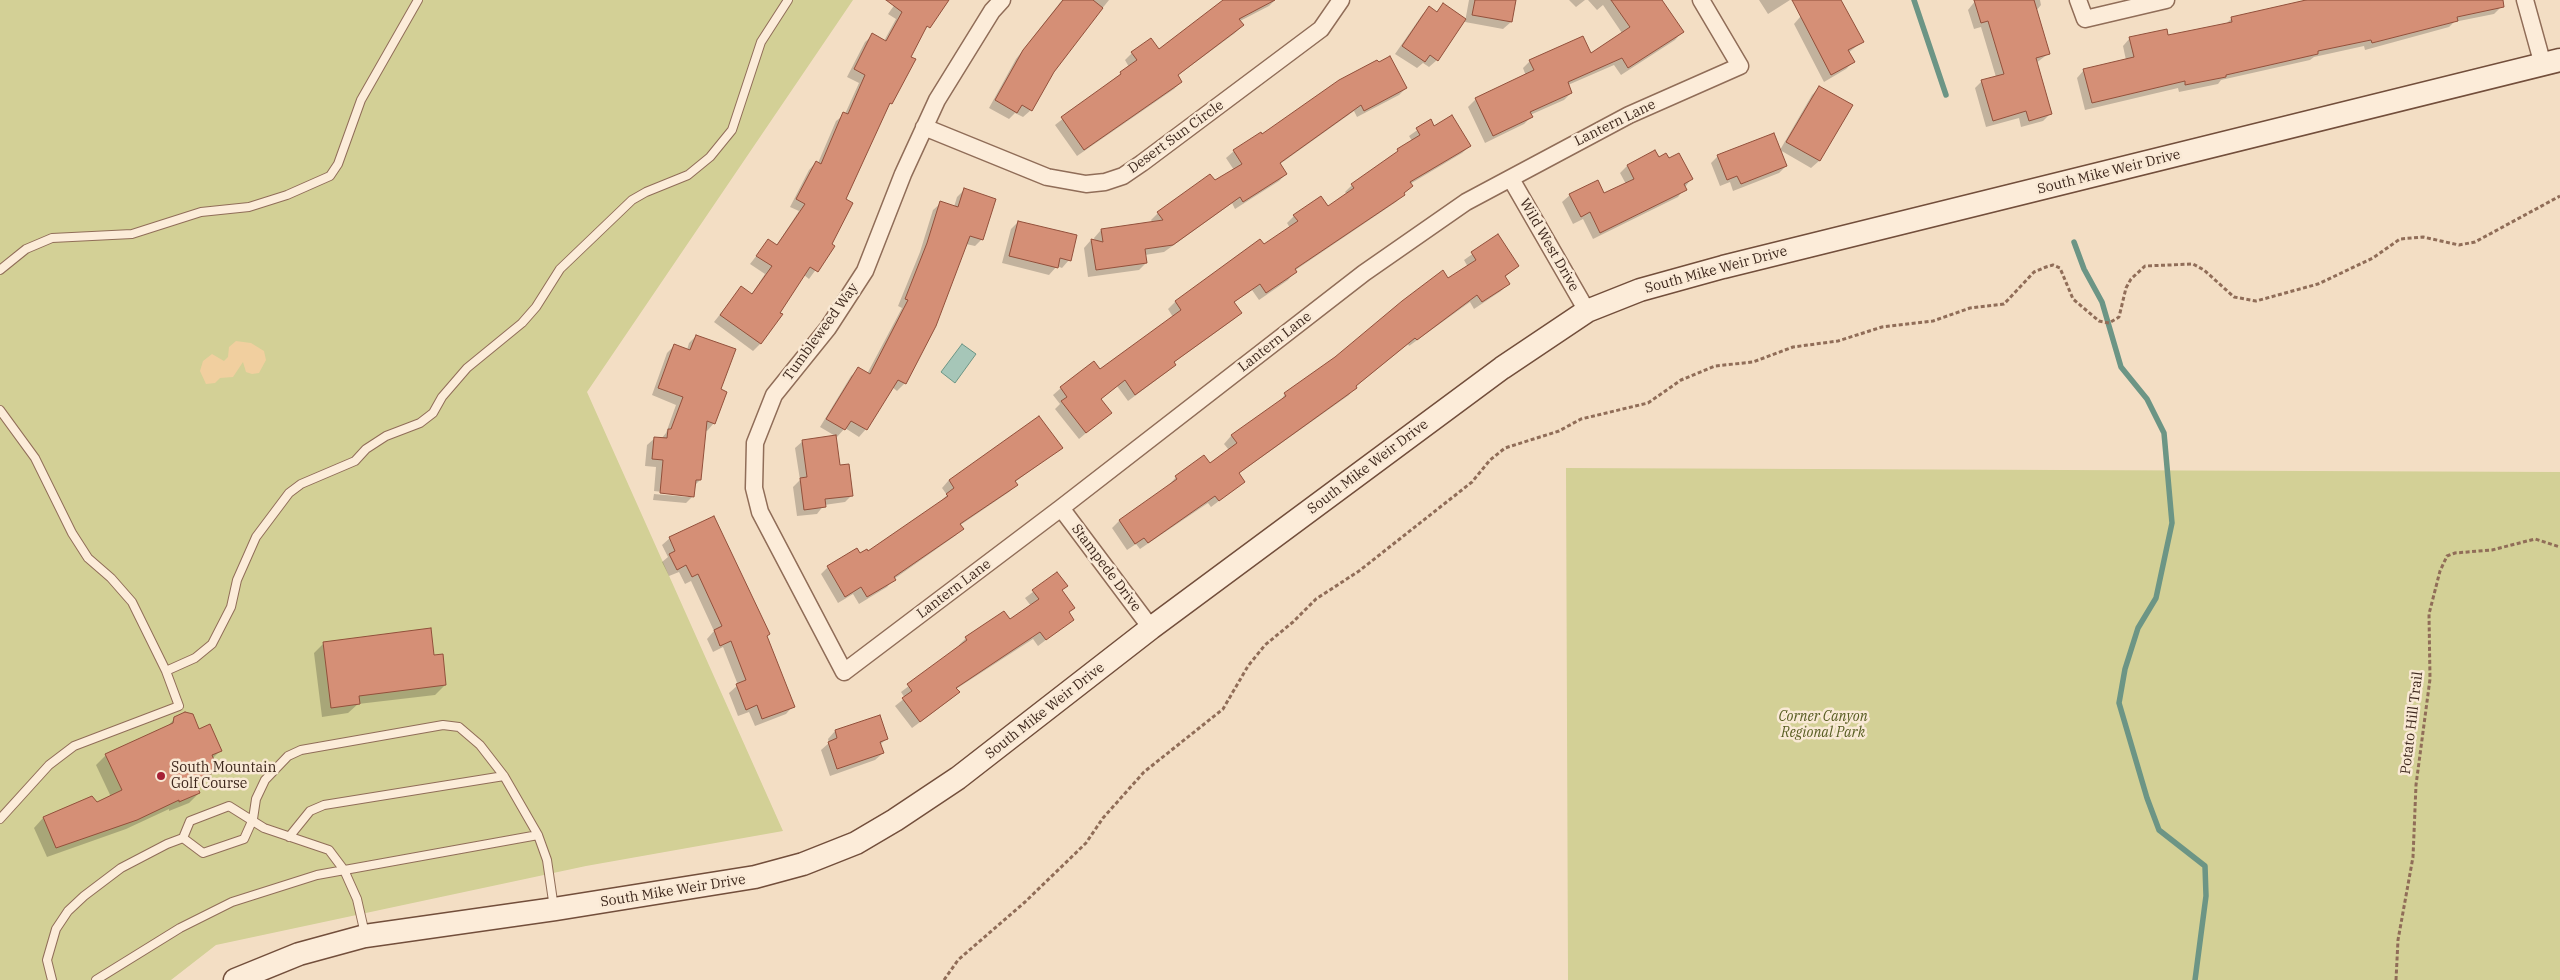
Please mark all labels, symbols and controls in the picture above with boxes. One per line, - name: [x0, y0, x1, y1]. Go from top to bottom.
- street label: Lantern Lane: [1572, 96, 1658, 150]
- street label: Desert Sun Circle: [1125, 97, 1227, 177]
- street label: South Mike Weir Drive: [2036, 146, 2182, 198]
- street label: Wild West Drive: [1516, 196, 1582, 294]
- street label: South Mike Weir Drive: [1643, 243, 1789, 297]
- street label: Tumbleweed Way: [780, 280, 862, 384]
- street label: Lantern Lane: [1235, 308, 1315, 376]
- street label: South Mike Weir Drive: [1304, 416, 1432, 518]
- street label: Stampede Drive: [1068, 521, 1144, 615]
- street label: Lantern Lane: [914, 556, 994, 622]
- street label: South Mike Weir Drive: [982, 659, 1108, 763]
- street label: Potato Hill Trail: [2397, 671, 2427, 775]
- park label: Corner Canyon Regional Park: [1778, 709, 1868, 742]
- place label: South Mountain Golf Course: [171, 760, 276, 792]
- marker: South Mountain Golf Course: [155, 770, 167, 782]
- street label: South Mike Weir Drive: [599, 871, 747, 911]

